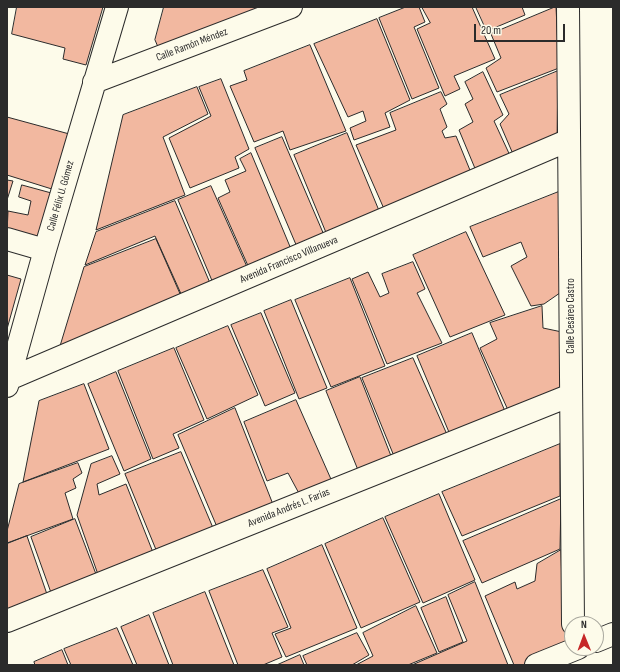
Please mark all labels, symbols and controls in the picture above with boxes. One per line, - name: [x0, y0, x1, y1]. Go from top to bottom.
- scale bar: [476, 16, 567, 42]
- text: 20 m: [481, 23, 501, 38]
- street label: Calle Ramón Méndez: [154, 25, 230, 65]
- street label: Calle Félix U. Gómez: [45, 159, 77, 233]
- street label: Avenida Francisco Villanueva: [238, 233, 340, 287]
- street label: Calle Cesáreo Castro: [564, 278, 578, 354]
- street label: Avenida Andrés L. Farías: [246, 486, 332, 530]
- north arrow: [564, 616, 604, 656]
- text: N: [581, 618, 587, 631]

